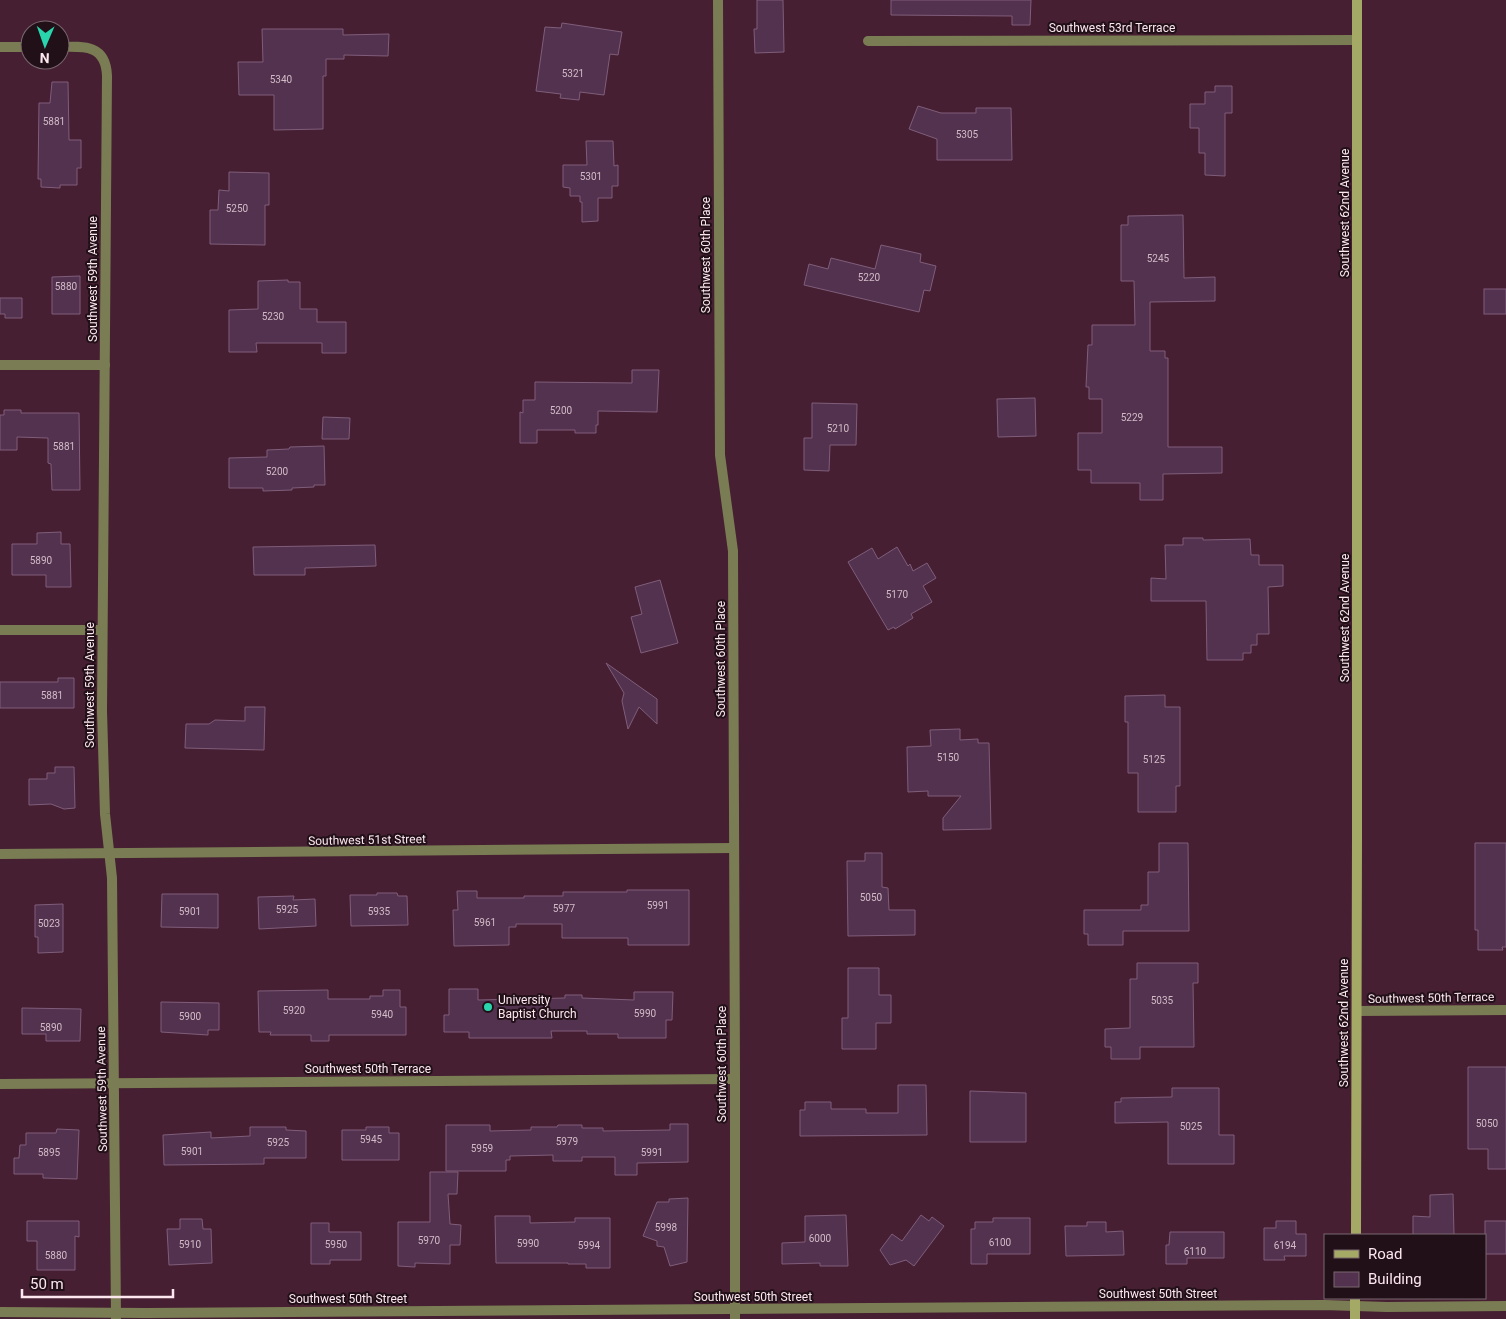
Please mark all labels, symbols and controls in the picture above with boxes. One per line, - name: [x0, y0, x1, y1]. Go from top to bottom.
- north arrow: [20, 20, 70, 70]
- street label: Southwest 53rd Terrace: [1049, 21, 1175, 35]
- text: N: [39, 50, 50, 66]
- house number: 5321: [562, 68, 584, 79]
- house number: 5340: [270, 74, 293, 85]
- house number: 5881: [43, 116, 65, 127]
- house number: 5305: [956, 129, 979, 140]
- street label: Southwest 62nd Avenue: [1338, 149, 1352, 277]
- house number: 5301: [580, 171, 602, 182]
- street label: Southwest 60th Place: [699, 197, 713, 313]
- house number: 5250: [226, 203, 249, 214]
- street label: Southwest 59th Avenue: [86, 216, 100, 342]
- house number: 5245: [1147, 253, 1170, 264]
- house number: 5220: [858, 272, 881, 283]
- house number: 5880: [55, 281, 78, 292]
- house number: 5230: [262, 311, 285, 322]
- house number: 5200: [550, 405, 573, 416]
- house number: 5229: [1121, 412, 1143, 423]
- house number: 5210: [827, 423, 850, 434]
- house number: 5881: [53, 441, 75, 452]
- house number: 5200: [266, 466, 289, 477]
- street label: Southwest 62nd Avenue: [1338, 554, 1352, 682]
- house number: 5890: [30, 555, 53, 566]
- house number: 5170: [886, 589, 909, 600]
- street label: Southwest 60th Place: [714, 601, 728, 717]
- street label: Southwest 59th Avenue: [83, 622, 97, 748]
- house number: 5881: [41, 690, 63, 701]
- house number: 5150: [937, 752, 960, 763]
- house number: 5125: [1143, 754, 1166, 765]
- street label: Southwest 51st Street: [308, 832, 426, 848]
- house number: 5050: [860, 892, 883, 903]
- house number: 5991: [647, 900, 669, 911]
- house number: 5977: [553, 903, 576, 914]
- house number: 5925: [276, 904, 299, 915]
- house number: 5901: [179, 906, 201, 917]
- house number: 5935: [368, 906, 391, 917]
- house number: 5961: [474, 917, 496, 928]
- house number: 5023: [38, 918, 60, 929]
- street label: Southwest 62nd Avenue: [1337, 959, 1351, 1087]
- street label: Southwest 50th Terrace: [1368, 990, 1494, 1006]
- place label: University Baptist Church: [498, 993, 577, 1021]
- house number: 5035: [1151, 995, 1174, 1006]
- marker: University Baptist Church: [482, 1001, 494, 1013]
- house number: 5920: [283, 1005, 306, 1016]
- street label: Southwest 60th Place: [715, 1006, 729, 1122]
- house number: 5990: [634, 1008, 657, 1019]
- house number: 5940: [371, 1009, 394, 1020]
- house number: 5900: [179, 1011, 202, 1022]
- house number: 5890: [40, 1022, 63, 1033]
- street label: Southwest 59th Avenue: [94, 1026, 110, 1152]
- street label: Southwest 50th Terrace: [305, 1062, 431, 1076]
- house number: 5050: [1476, 1118, 1499, 1129]
- house number: 5025: [1180, 1121, 1203, 1132]
- house number: 5945: [360, 1134, 383, 1145]
- house number: 5979: [556, 1136, 578, 1147]
- house number: 5925: [267, 1137, 290, 1148]
- house number: 5959: [471, 1143, 493, 1154]
- house number: 5901: [181, 1146, 203, 1157]
- house number: 5895: [38, 1147, 61, 1158]
- house number: 5991: [641, 1147, 663, 1158]
- house number: 5998: [655, 1222, 678, 1233]
- house number: 6000: [809, 1233, 832, 1244]
- legend: [1324, 1234, 1486, 1299]
- house number: 5970: [418, 1235, 441, 1246]
- house number: 6100: [989, 1237, 1012, 1248]
- house number: 5990: [517, 1238, 540, 1249]
- house number: 5910: [179, 1239, 202, 1250]
- house number: 5950: [325, 1239, 348, 1250]
- house number: 5994: [578, 1240, 601, 1251]
- house number: 6194: [1274, 1240, 1297, 1251]
- text: Road: [1368, 1245, 1402, 1263]
- house number: 6110: [1184, 1246, 1207, 1257]
- house number: 5880: [45, 1250, 68, 1261]
- scale bar: [22, 1266, 174, 1298]
- text: Building: [1368, 1270, 1422, 1288]
- text: 50 m: [30, 1275, 64, 1293]
- street label: Southwest 50th Street: [1099, 1287, 1217, 1301]
- street label: Southwest 50th Street: [694, 1290, 812, 1304]
- street label: Southwest 50th Street: [289, 1292, 407, 1306]

